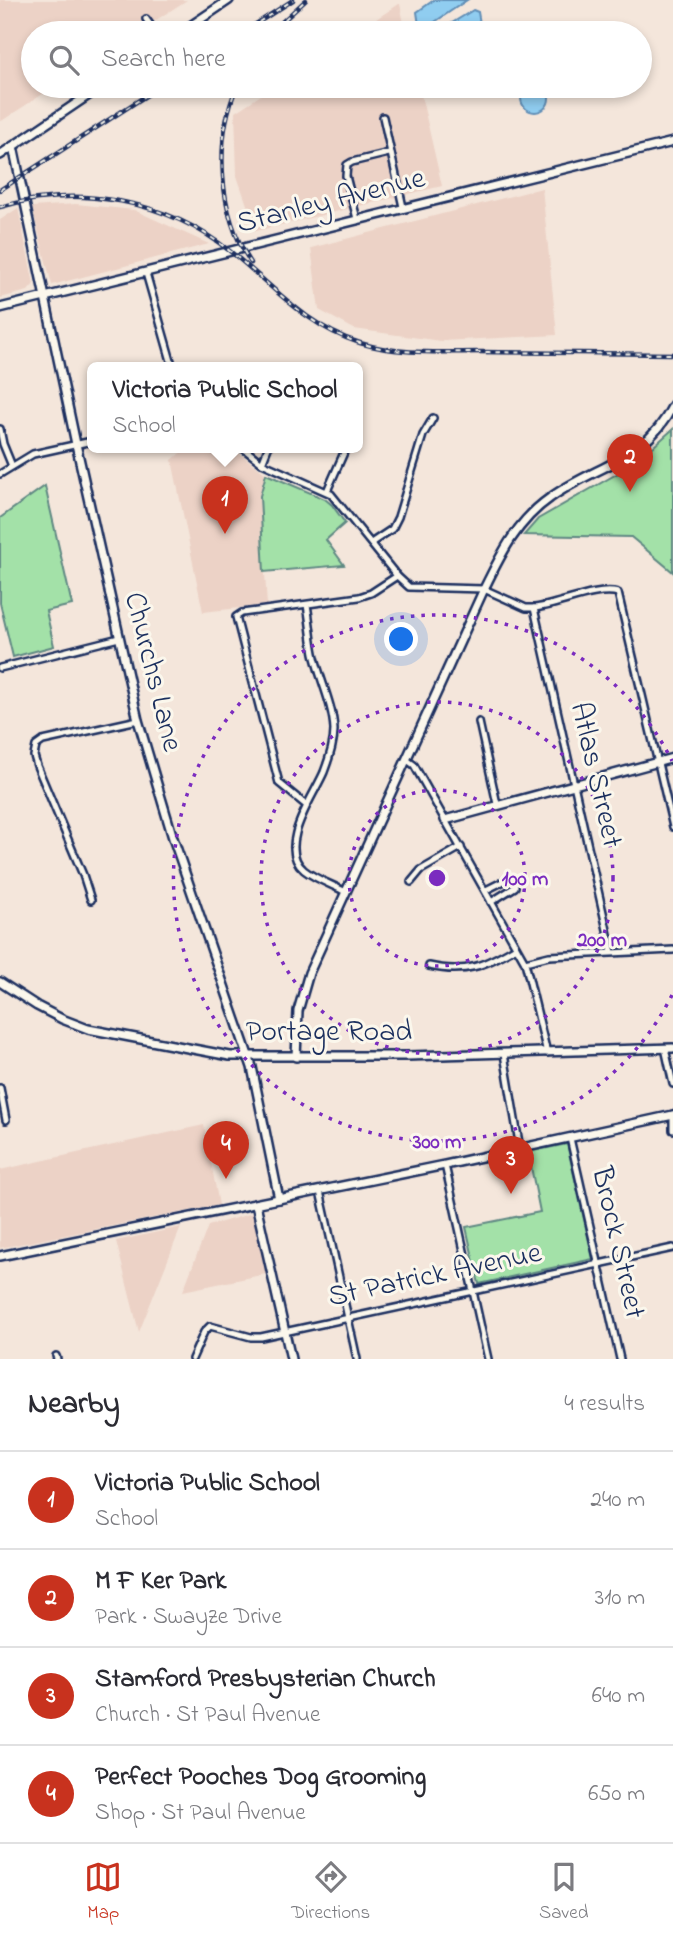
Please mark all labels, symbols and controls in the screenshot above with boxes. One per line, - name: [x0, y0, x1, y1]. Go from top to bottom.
- search box: [21, 21, 652, 98]
- icon: search: [45, 41, 83, 79]
- text: Search here: [101, 41, 226, 79]
- street label: Stanley Avenue: [232, 157, 430, 247]
- popup: [87, 362, 363, 453]
- text: Victoria Public School: [113, 372, 337, 410]
- text: School: [113, 410, 176, 443]
- pin: 2: [607, 434, 653, 492]
- pin: 1: [202, 476, 248, 534]
- street label: Churchs Lane: [111, 588, 193, 757]
- your location: [384, 622, 418, 656]
- street label: Atlas Street: [557, 698, 633, 852]
- text: 100 m: [502, 865, 548, 895]
- centre of rings: [425, 866, 449, 890]
- text: 200 m: [576, 926, 627, 956]
- street label: Portage Road: [246, 1011, 412, 1055]
- pin: 4: [203, 1121, 249, 1179]
- text: 300 m: [412, 1128, 461, 1158]
- pin: 3: [488, 1136, 534, 1194]
- street label: Brock Street: [578, 1162, 656, 1323]
- street label: St Patrick Avenue: [324, 1232, 546, 1320]
- text: Nearby: [28, 1383, 120, 1427]
- text: 4 results: [564, 1388, 645, 1421]
- text: Victoria Public School: [95, 1465, 320, 1503]
- text: 1: [47, 1484, 55, 1517]
- text: 240 m: [591, 1484, 645, 1517]
- text: School: [95, 1503, 158, 1536]
- text: M F Ker Park: [95, 1563, 226, 1601]
- text: 2: [45, 1582, 57, 1615]
- text: 310 m: [595, 1582, 645, 1615]
- text: Park · Swayze Drive: [95, 1601, 282, 1634]
- text: Stamford Presbysterian Church: [95, 1661, 436, 1699]
- text: 3: [46, 1680, 56, 1713]
- text: 640 m: [592, 1680, 645, 1713]
- text: Church · St Paul Avenue: [95, 1699, 320, 1732]
- text: Perfect Pooches Dog Grooming: [95, 1759, 426, 1797]
- text: 4: [46, 1778, 56, 1811]
- text: 650 m: [588, 1778, 645, 1811]
- text: Shop · St Paul Avenue: [95, 1797, 306, 1830]
- tab: Map: [84, 1858, 122, 1927]
- tab: Directions: [291, 1858, 370, 1927]
- tab: Saved: [539, 1858, 589, 1927]

